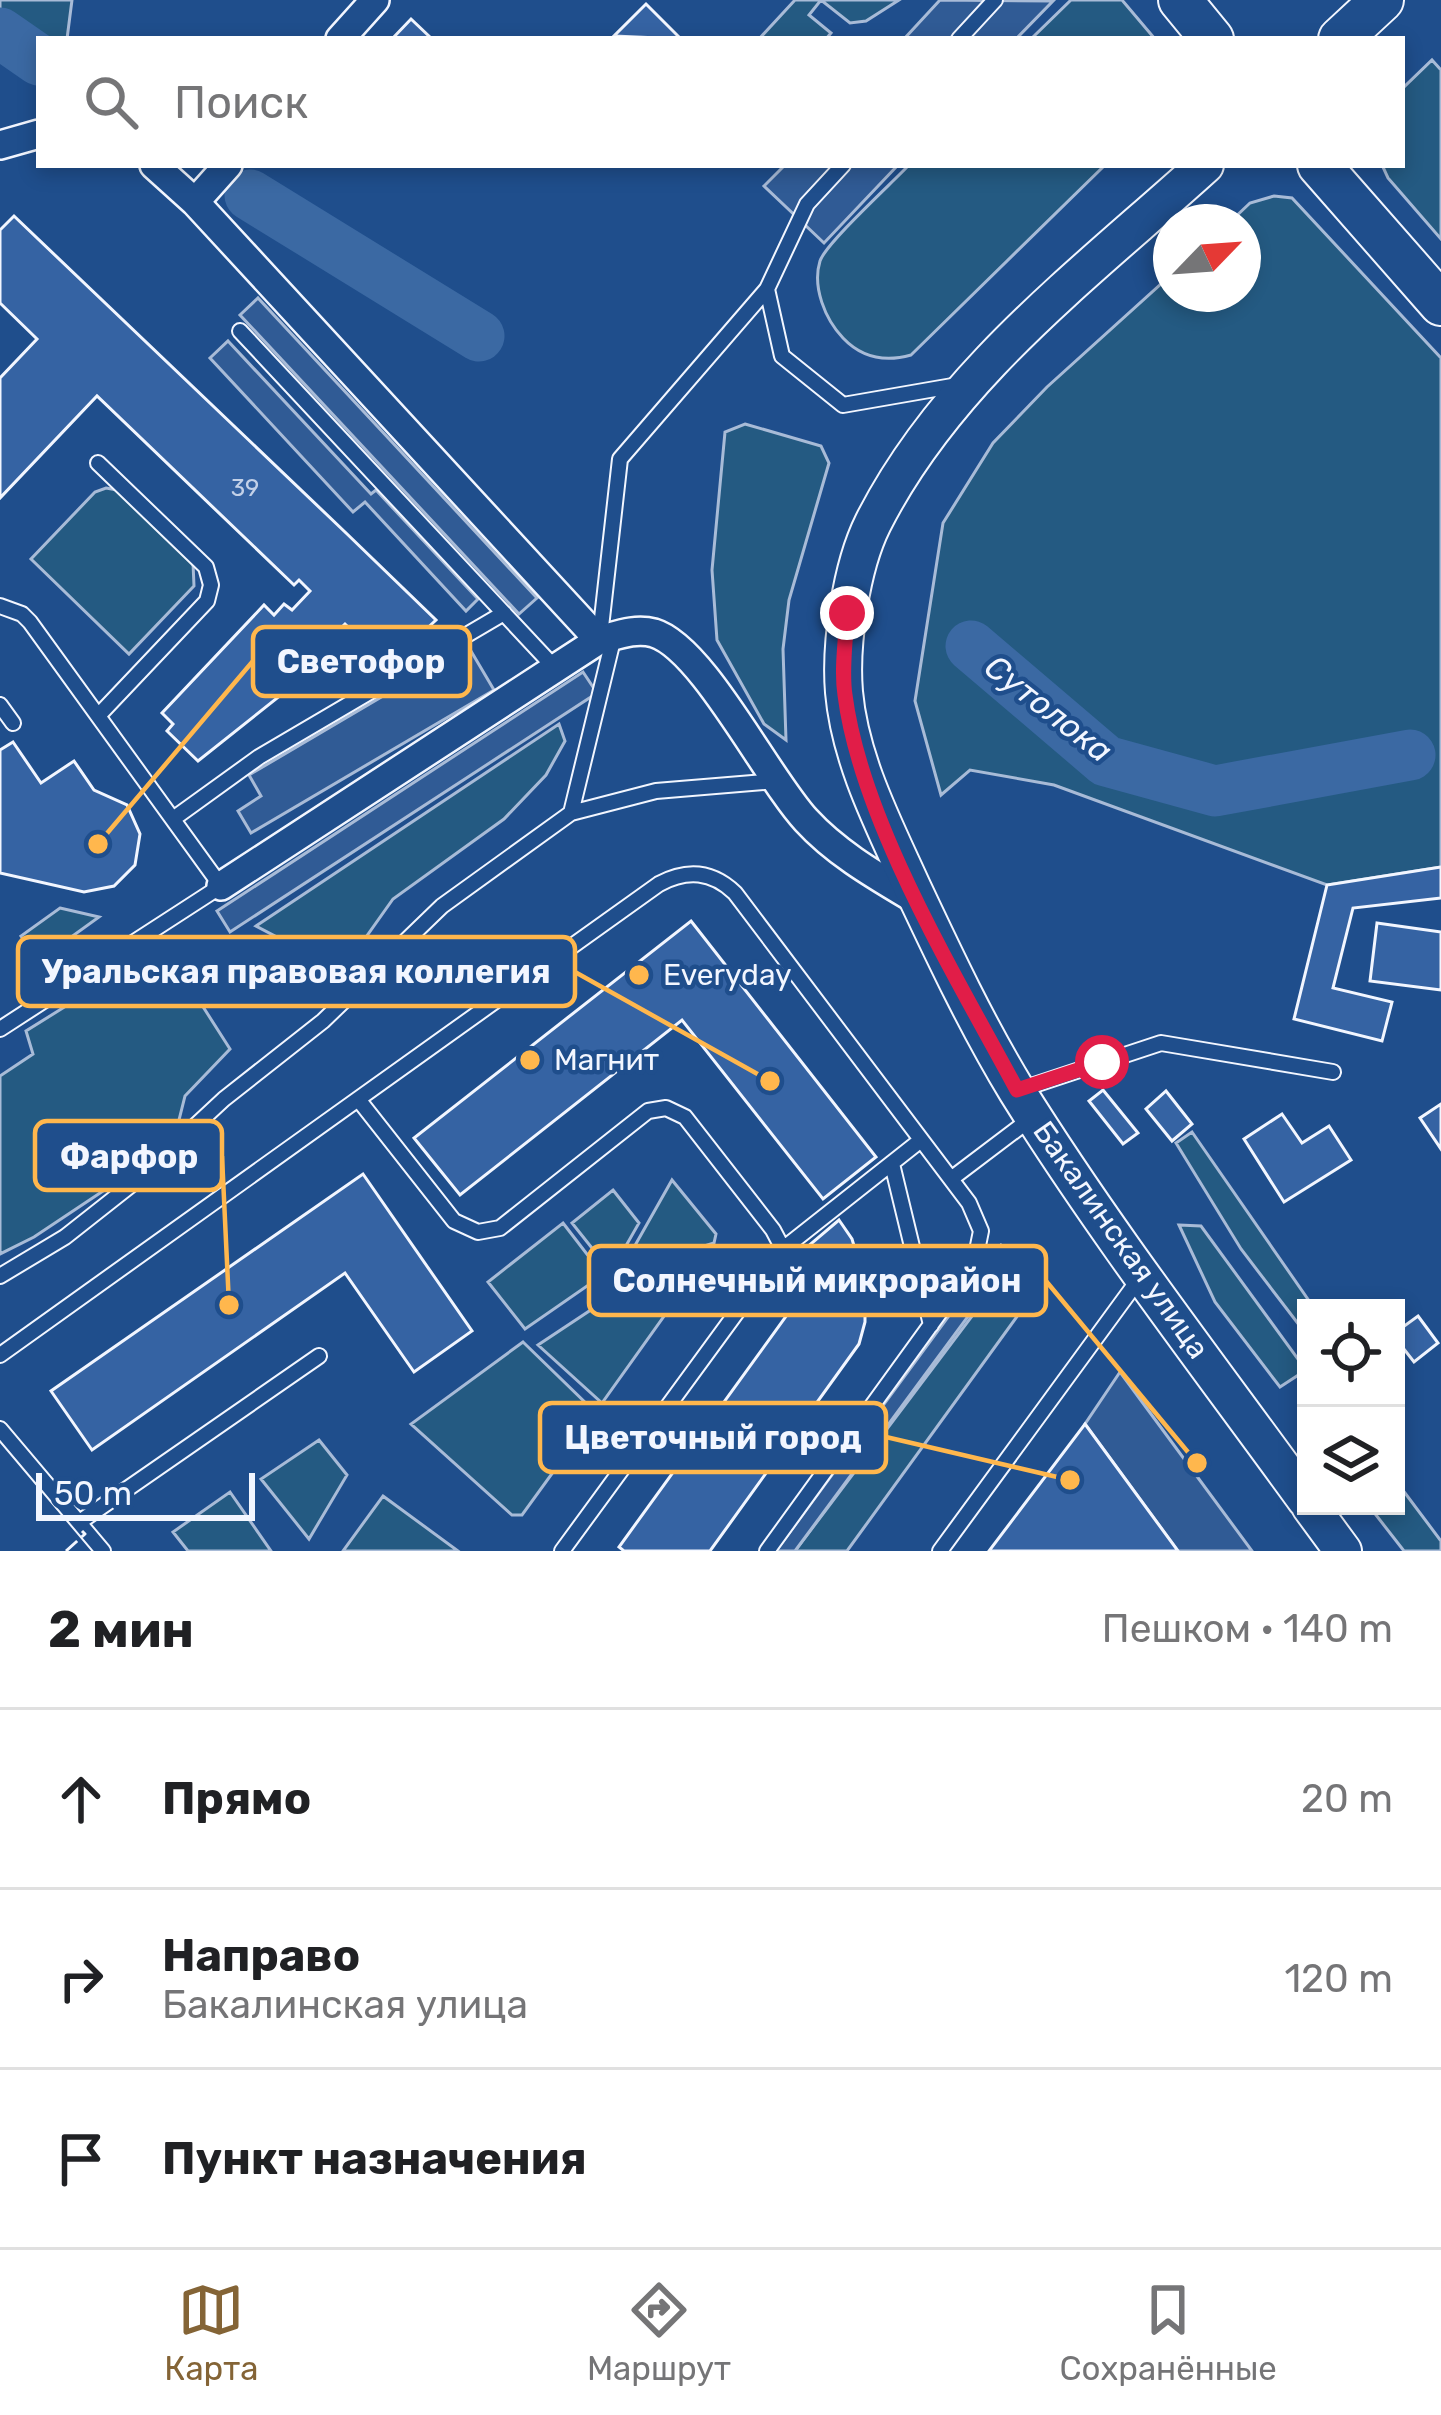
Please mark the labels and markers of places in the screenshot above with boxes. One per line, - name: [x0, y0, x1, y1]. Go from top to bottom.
- callout: Светофор: [253, 627, 470, 696]
- callout: Уральская правовая коллегия: [18, 937, 575, 1006]
- place label: Everyday: [663, 957, 792, 993]
- marker: Everyday: [626, 962, 652, 988]
- place label: Магнит: [554, 1042, 659, 1078]
- marker: Магнит: [517, 1047, 543, 1073]
- callout: Фарфор: [35, 1121, 222, 1190]
- callout: Солнечный микрорайон: [589, 1246, 1046, 1315]
- callout: Цветочный город: [540, 1403, 886, 1472]

